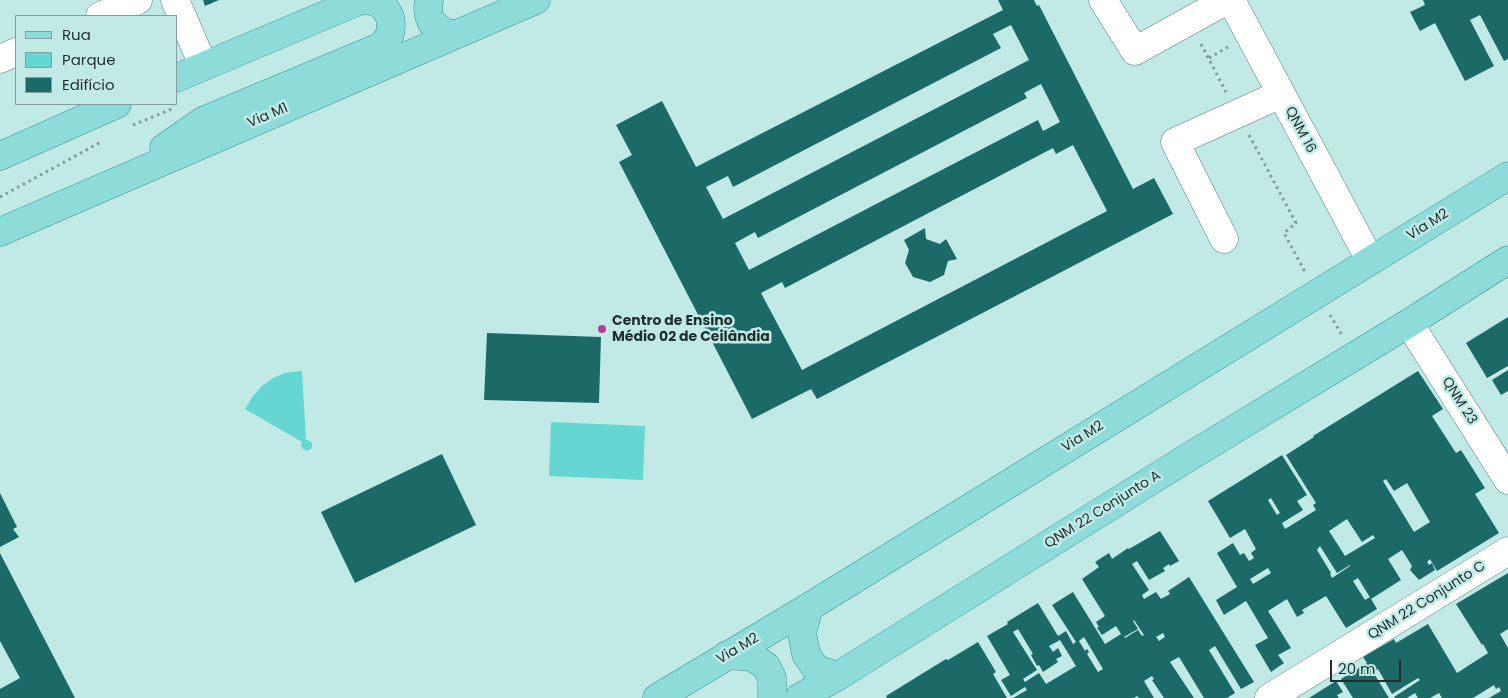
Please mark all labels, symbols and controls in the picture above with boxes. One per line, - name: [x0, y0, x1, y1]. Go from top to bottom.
- legend: [15, 15, 178, 105]
- text: Rua: [62, 24, 91, 45]
- text: Parque: [62, 49, 115, 70]
- text: Edifício: [62, 74, 115, 95]
- street label: Via M1: [245, 100, 291, 132]
- street label: QNM 16: [1281, 104, 1319, 156]
- street label: Via M2: [1404, 206, 1452, 244]
- place label: Centro de Ensino Médio 02 de Ceilândia: [612, 313, 770, 346]
- marker: Centro de Ensino Médio 02 de Ceilândia: [596, 323, 608, 335]
- street label: QNM 23: [1438, 374, 1480, 428]
- street label: Via M2: [1059, 418, 1107, 456]
- street label: QNM 22 Conjunto A: [1042, 467, 1164, 553]
- street label: QNM 22 Conjunto C: [1365, 558, 1489, 644]
- street label: Via M2: [714, 630, 762, 668]
- scale bar: [1333, 650, 1404, 682]
- text: 20 m: [1338, 658, 1376, 679]

